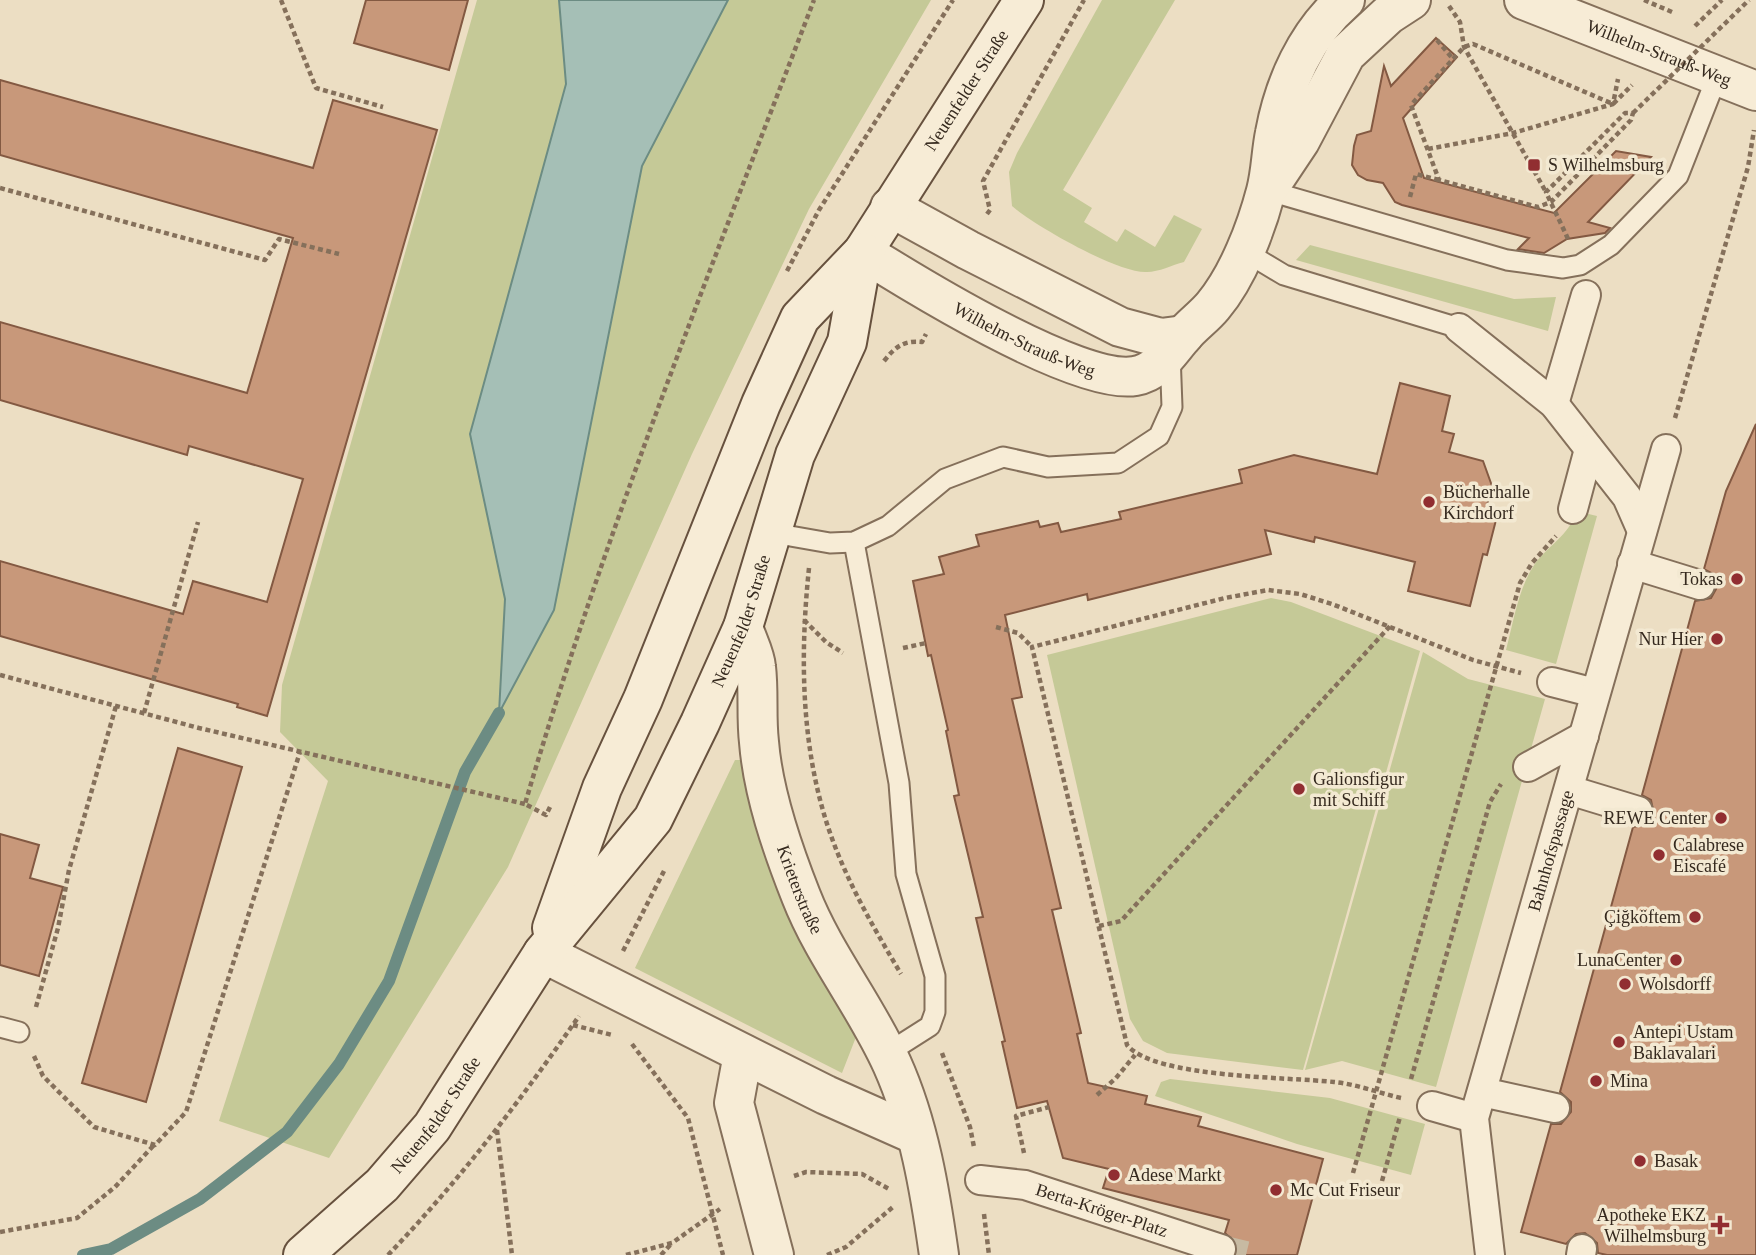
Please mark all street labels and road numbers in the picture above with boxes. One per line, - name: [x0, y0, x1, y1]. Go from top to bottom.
- street label: Wilhelm-Strauß-Weg: [1584, 16, 1734, 90]
- street label: Neuenfelder Straße: [920, 26, 1012, 154]
- street label: Wilhelm-Strauß-Weg: [950, 298, 1097, 381]
- street label: Neuenfelder Straße: [707, 552, 774, 690]
- street label: Bahnhofspassage: [1524, 788, 1578, 914]
- street label: Krieterstraße: [773, 843, 827, 937]
- street label: Neuenfelder Straße: [387, 1053, 484, 1177]
- street label: Berta-Kröger-Platz: [1033, 1179, 1170, 1241]

